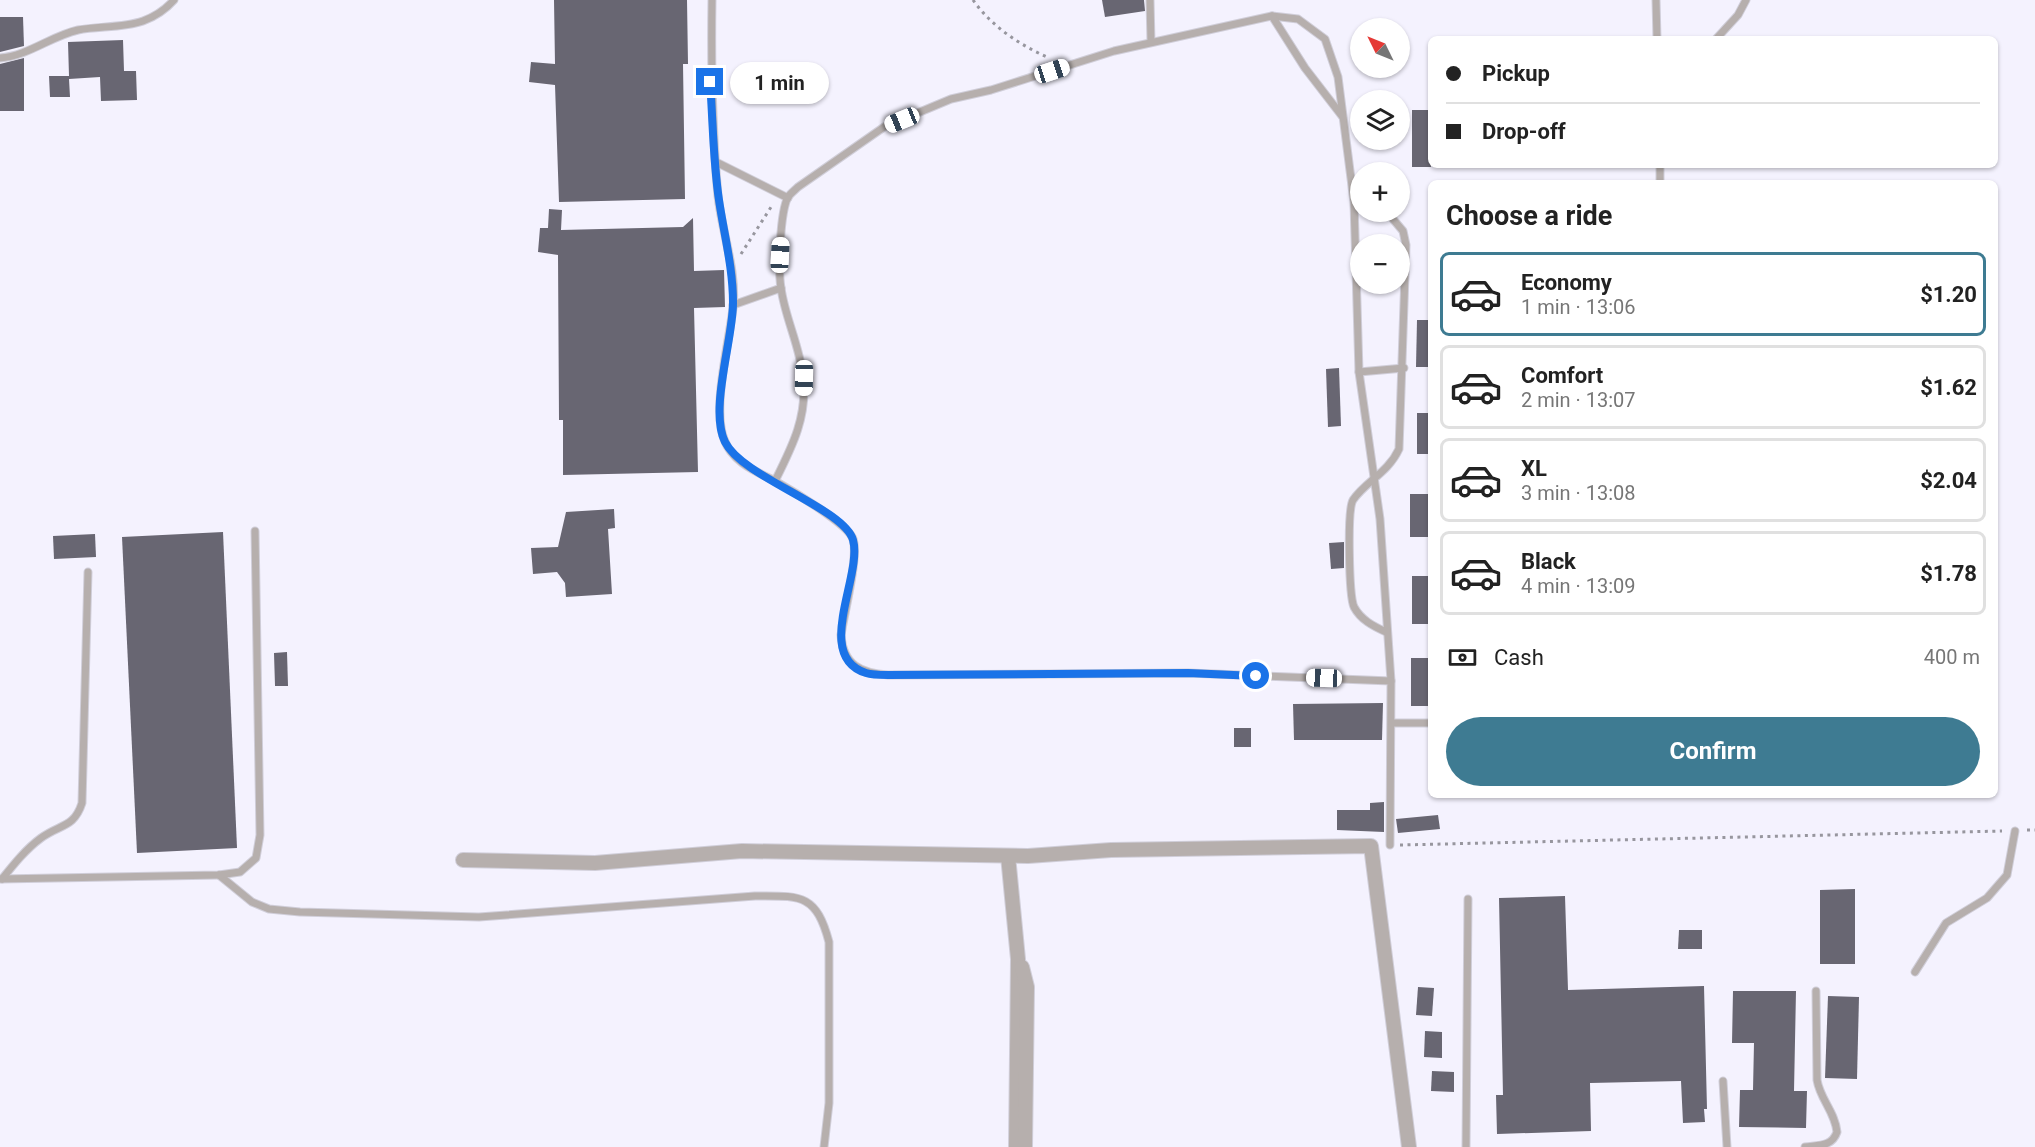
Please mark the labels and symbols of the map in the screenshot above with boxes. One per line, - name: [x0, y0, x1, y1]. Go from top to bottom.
- north arrow: [1350, 18, 1410, 78]
- car: [1032, 57, 1072, 85]
- callout: 1 min: [731, 61, 830, 103]
- route end: [696, 68, 723, 95]
- car: [882, 105, 922, 135]
- car: [770, 237, 790, 273]
- car: [795, 360, 813, 396]
- route start: [1242, 662, 1269, 689]
- car: [1306, 668, 1342, 688]

